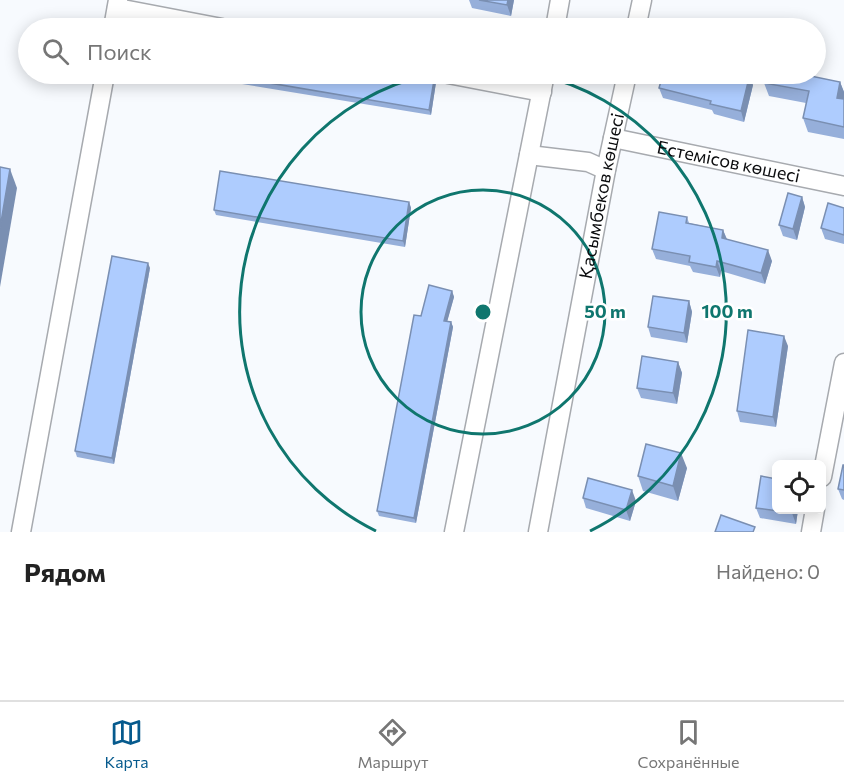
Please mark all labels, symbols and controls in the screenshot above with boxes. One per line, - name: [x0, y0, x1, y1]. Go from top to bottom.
- search box: [18, 18, 826, 84]
- icon: search: [39, 35, 72, 68]
- text: Поиск: [87, 38, 152, 65]
- street label: Қасымбеков көшесі: [574, 111, 628, 280]
- street label: Естемісов көшесі: [655, 135, 802, 187]
- text: 50 m: [584, 300, 626, 322]
- text: 100 m: [701, 300, 753, 322]
- centre of rings: [473, 302, 493, 322]
- map controls: [772, 460, 826, 514]
- button: locate: [772, 460, 826, 514]
- text: Рядом: [24, 556, 106, 587]
- text: Найдено: 0: [716, 559, 820, 583]
- tab: Карта: [104, 716, 149, 771]
- tab: Маршрут: [357, 716, 429, 771]
- tab: Сохранённые: [637, 716, 740, 771]

